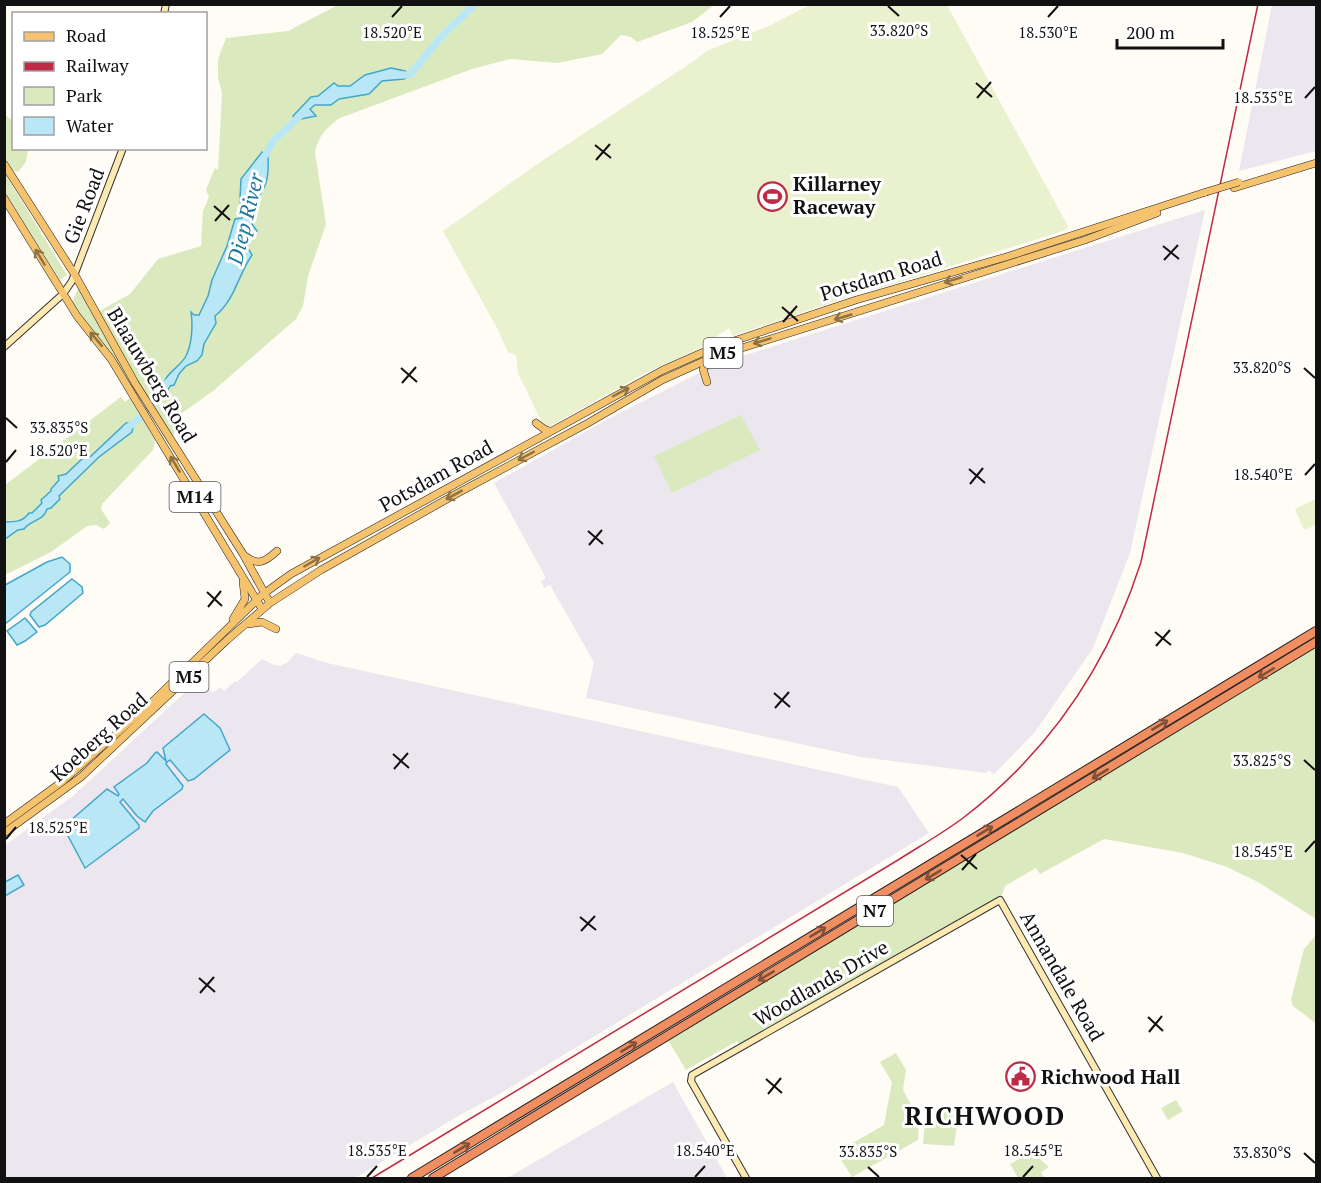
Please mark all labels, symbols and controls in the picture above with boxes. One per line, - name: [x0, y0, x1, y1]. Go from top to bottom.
- legend: [12, 12, 207, 150]
- scale bar: [1117, 12, 1224, 50]
- text: 33.820°S: [870, 20, 928, 40]
- text: 200 m: [1126, 20, 1175, 44]
- text: 18.520°E: [362, 22, 422, 42]
- text: 18.525°E: [690, 22, 750, 42]
- text: 18.530°E: [1018, 22, 1078, 42]
- text: Road: [66, 23, 106, 47]
- text: Railway: [66, 53, 130, 77]
- text: Park: [66, 83, 103, 107]
- text: 18.535°E: [1233, 87, 1293, 107]
- text: Water: [66, 113, 113, 137]
- street label: Gie Road: [57, 164, 110, 248]
- water label: Diep River: [220, 169, 270, 268]
- place label: Killarney Raceway: [793, 170, 881, 220]
- sports icon: Killarney Raceway: [756, 180, 788, 212]
- street label: Potsdam Road: [817, 244, 945, 307]
- one-way arrow: [34, 249, 46, 266]
- one-way arrow: [944, 275, 963, 286]
- street label: Blaauwberg Road: [101, 302, 203, 447]
- one-way arrow: [834, 311, 853, 323]
- one-way arrow: [90, 332, 103, 348]
- one-way arrow: [753, 336, 772, 347]
- road number: M5: [704, 338, 742, 368]
- text: 33.820°S: [1233, 357, 1291, 377]
- one-way arrow: [612, 386, 629, 398]
- text: 33.835°S: [30, 417, 88, 437]
- street label: Potsdam Road: [374, 433, 497, 518]
- text: 18.520°E: [28, 440, 88, 460]
- one-way arrow: [517, 451, 535, 462]
- one-way arrow: [169, 456, 181, 473]
- text: 18.540°E: [1233, 464, 1293, 484]
- road number: M14: [170, 482, 220, 512]
- one-way arrow: [446, 489, 463, 501]
- one-way arrow: [303, 556, 320, 568]
- road number: M5: [170, 662, 208, 692]
- one-way arrow: [1258, 666, 1275, 679]
- street label: Koeberg Road: [44, 686, 153, 787]
- one-way arrow: [1151, 718, 1168, 730]
- text: 33.825°S: [1233, 750, 1291, 770]
- one-way arrow: [1092, 768, 1109, 780]
- text: 18.525°E: [28, 817, 88, 837]
- one-way arrow: [976, 825, 993, 837]
- text: 18.545°E: [1233, 841, 1293, 861]
- one-way arrow: [925, 870, 942, 882]
- road number: N7: [857, 896, 893, 926]
- street label: Annandale Road: [1014, 906, 1111, 1046]
- one-way arrow: [809, 926, 826, 938]
- street label: Woodlands Drive: [749, 933, 893, 1032]
- one-way arrow: [758, 971, 775, 983]
- one-way arrow: [620, 1041, 637, 1053]
- public building icon: Richwood Hall: [1004, 1061, 1036, 1093]
- place label: Richwood Hall: [1041, 1063, 1181, 1090]
- district label: RICHWOOD: [904, 1098, 1066, 1132]
- text: 18.535°E: [347, 1140, 407, 1160]
- text: 18.540°E: [675, 1140, 735, 1160]
- text: 18.545°E: [1003, 1140, 1063, 1160]
- text: 33.835°S: [839, 1141, 897, 1161]
- one-way arrow: [453, 1142, 470, 1154]
- text: 33.830°S: [1233, 1142, 1291, 1162]

